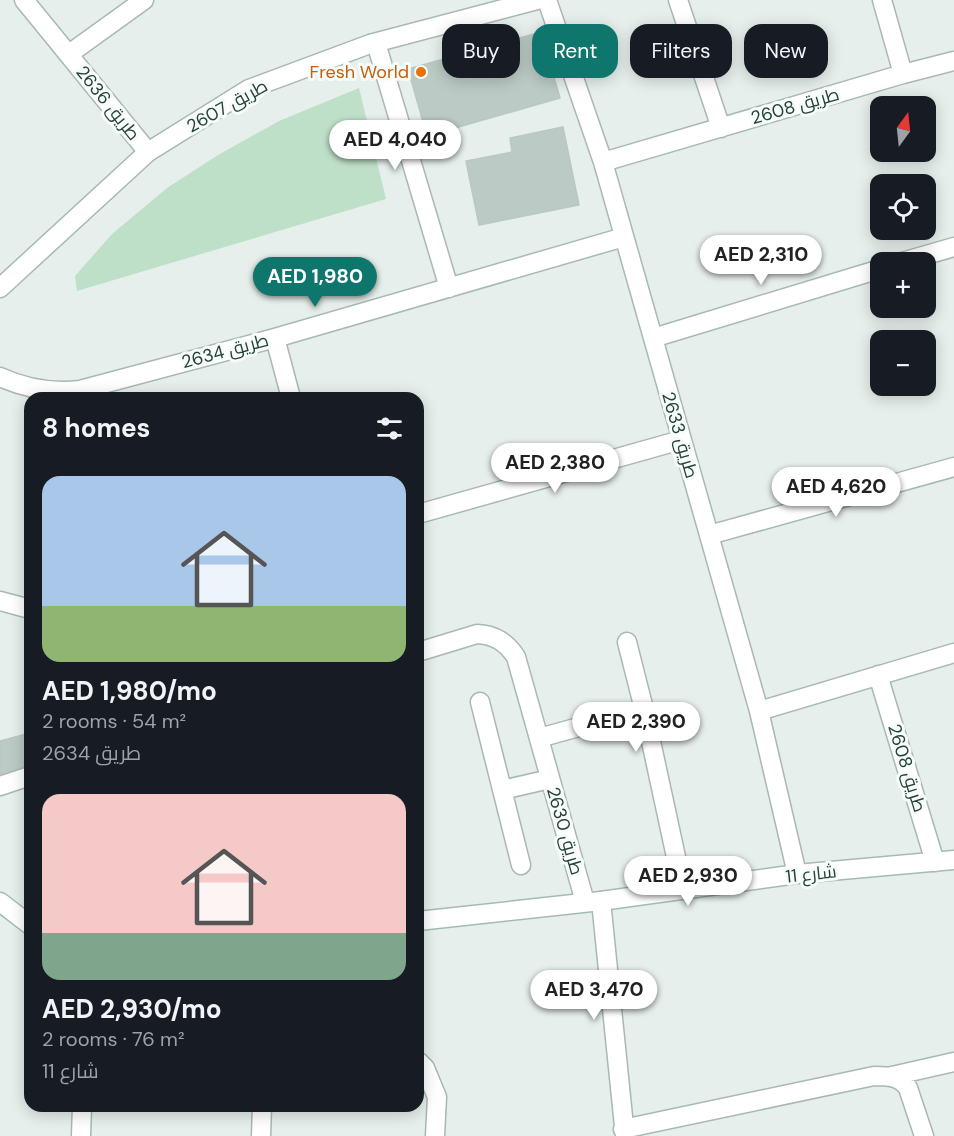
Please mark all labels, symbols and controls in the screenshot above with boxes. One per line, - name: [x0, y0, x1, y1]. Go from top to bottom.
- chip: Buy: [442, 24, 520, 78]
- chip: Rent: [532, 24, 618, 78]
- chip: Filters: [630, 24, 732, 78]
- chip: New: [744, 24, 828, 78]
- place label: Fresh World: [310, 60, 409, 84]
- street label: طريق 2636: [70, 61, 146, 145]
- marker: Fresh World: [414, 65, 428, 79]
- street label: طريق 2607: [182, 74, 272, 138]
- street label: طريق 2608: [748, 82, 842, 130]
- north arrow: [870, 96, 936, 162]
- map controls: [870, 96, 936, 396]
- pin: AED 4,040: [326, 120, 464, 171]
- text: AED 4,040: [343, 126, 447, 152]
- button: locate: [870, 174, 936, 240]
- pin: AED 2,310: [692, 235, 830, 286]
- text: AED 2,310: [714, 241, 808, 267]
- button: +: [870, 252, 936, 318]
- pin: AED 1,980: [246, 257, 384, 308]
- text: AED 1,980: [267, 263, 363, 289]
- street label: طريق 2634: [179, 328, 271, 374]
- button: −: [870, 330, 936, 396]
- street label: طريق 2633: [656, 389, 704, 481]
- text: 8 homes: [42, 411, 150, 445]
- icon: filters: [373, 412, 406, 445]
- pin: AED 2,380: [486, 443, 624, 494]
- text: AED 2,380: [505, 449, 605, 475]
- pin: AED 4,620: [767, 467, 905, 518]
- text: AED 4,620: [786, 473, 886, 499]
- icon: home: [170, 515, 278, 623]
- text: AED 1,980/mo: [42, 674, 217, 708]
- pin: AED 2,390: [567, 702, 705, 753]
- text: 2 rooms · 54 m²: [42, 708, 186, 734]
- text: AED 2,390: [586, 708, 686, 734]
- street label: طريق 2608: [882, 721, 932, 815]
- text: طريق 2634: [42, 740, 141, 766]
- street label: طريق 2630: [541, 784, 589, 878]
- icon: home: [170, 833, 278, 941]
- pin: AED 2,930: [619, 856, 757, 907]
- street label: شارع 11: [784, 859, 838, 889]
- text: AED 2,930: [638, 862, 738, 888]
- pin: AED 3,470: [525, 970, 663, 1021]
- text: AED 3,470: [544, 976, 644, 1002]
- text: AED 2,930/mo: [42, 992, 222, 1026]
- text: 2 rooms · 76 m²: [42, 1026, 185, 1052]
- text: شارع 11: [42, 1058, 99, 1084]

